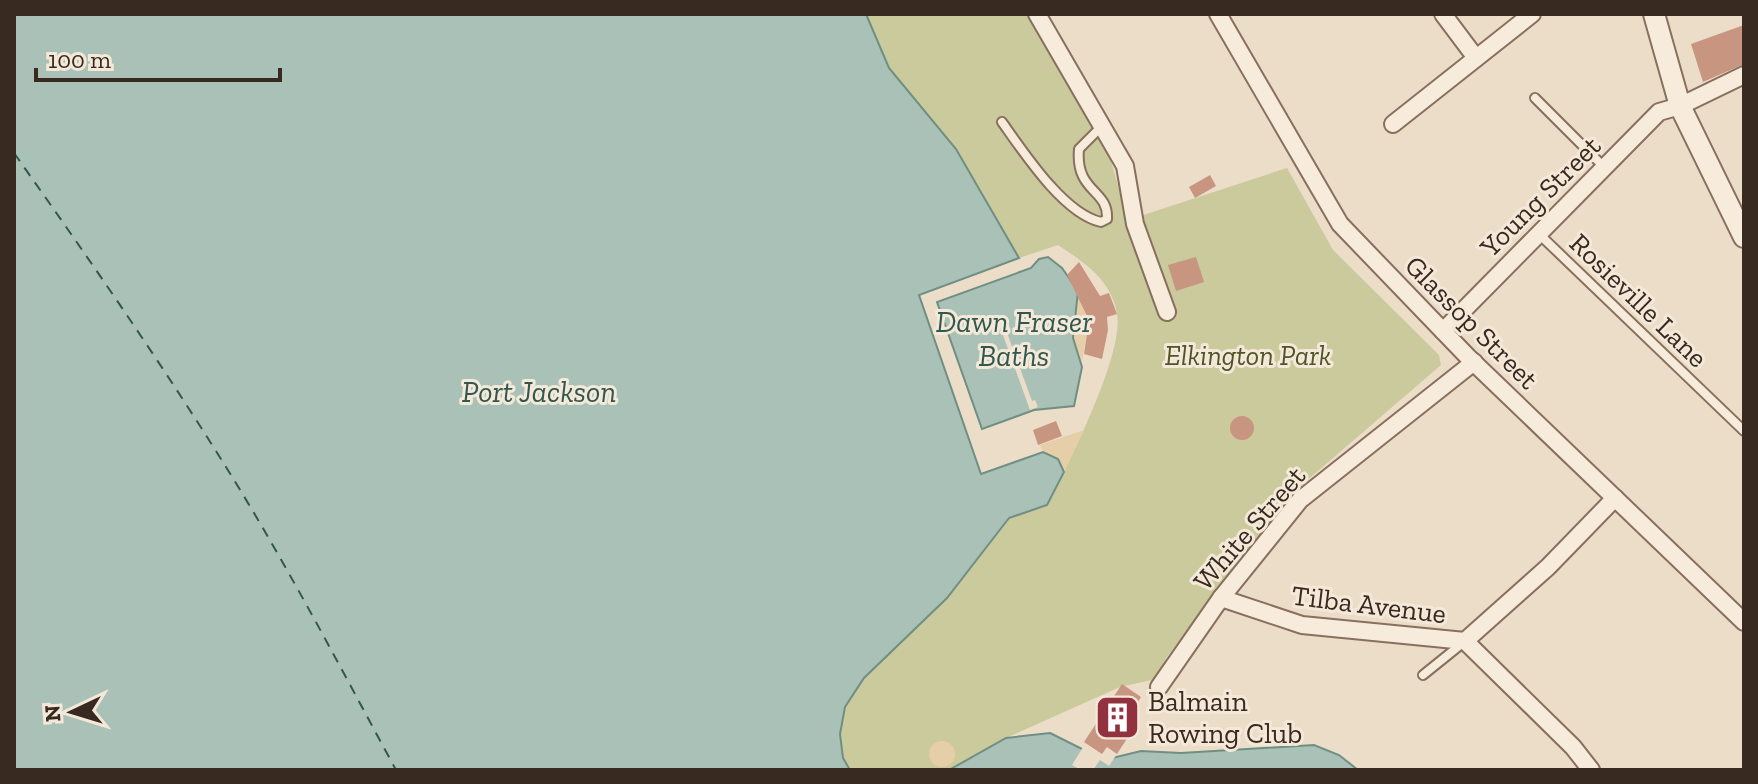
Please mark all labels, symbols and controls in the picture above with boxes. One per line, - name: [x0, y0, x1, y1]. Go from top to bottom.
- scale bar: [36, 32, 280, 82]
- text: 100 m: [48, 45, 111, 74]
- street label: Young Street: [1473, 129, 1608, 264]
- street label: Rosieville Lane: [1563, 226, 1714, 374]
- street label: Glassop Street: [1398, 249, 1546, 396]
- water label: Dawn Fraser Baths: [936, 304, 1093, 374]
- park label: Elkington Park: [1165, 339, 1331, 372]
- water label: Port Jackson: [462, 374, 616, 410]
- street label: White Street: [1187, 459, 1313, 597]
- street label: Tilba Avenue: [1290, 579, 1448, 630]
- north arrow: [32, 672, 112, 752]
- place label: Balmain Rowing Club: [1148, 685, 1302, 750]
- building icon: Balmain Rowing Club: [1093, 693, 1141, 741]
- text: N: [38, 704, 67, 723]

